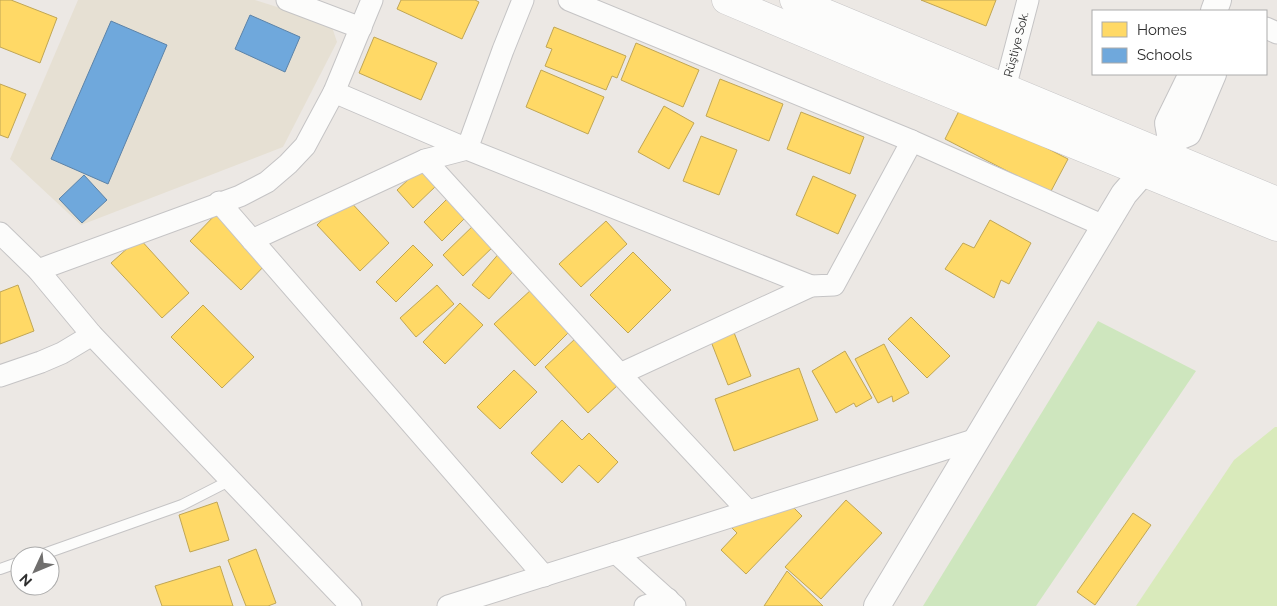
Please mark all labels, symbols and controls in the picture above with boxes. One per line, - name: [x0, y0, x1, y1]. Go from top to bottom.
- street label: Rüştiye Sok.: [1001, 10, 1032, 79]
- legend: [1092, 10, 1267, 75]
- text: Homes: [1137, 21, 1187, 39]
- text: Schools: [1137, 46, 1192, 64]
- north arrow: [10, 546, 60, 596]
- text: N: [16, 571, 35, 589]

